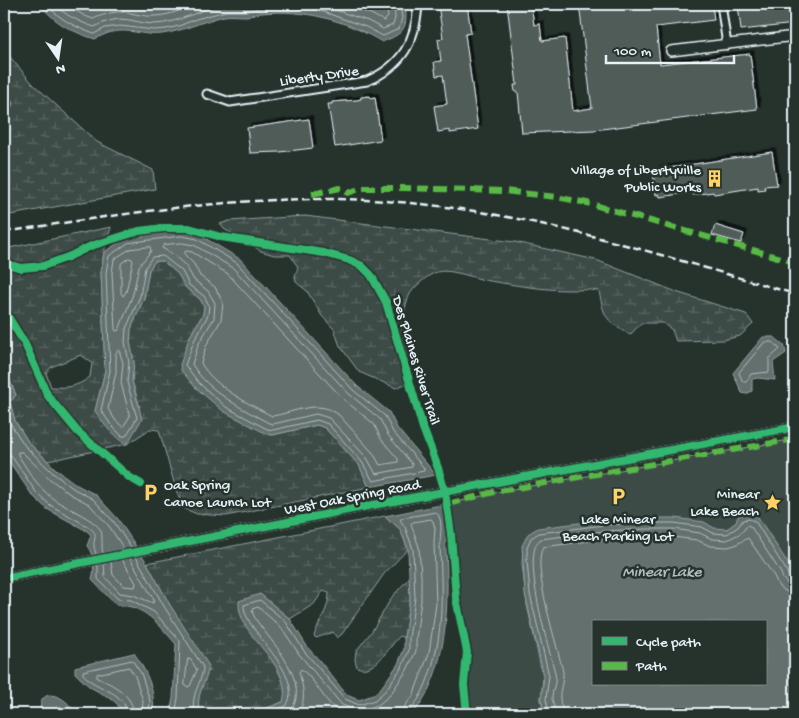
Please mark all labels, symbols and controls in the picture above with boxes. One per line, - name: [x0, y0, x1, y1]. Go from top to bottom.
- north arrow: [32, 32, 82, 82]
- scale bar: [606, 32, 734, 64]
- text: 100 m: [613, 43, 652, 61]
- text: N: [54, 59, 67, 78]
- street label: Liberty Drive: [279, 63, 360, 91]
- place label: Village of Libertyville Public Works: [570, 162, 701, 197]
- building icon: Village of Libertyville Public Works: [705, 168, 725, 188]
- street label: Des Plaines River Trail: [387, 293, 443, 427]
- street label: West Oak Spring Road: [283, 476, 423, 520]
- place label: Oak Spring Canoe Launch Lot: [164, 477, 273, 512]
- parking icon: Oak Spring Canoe Launch Lot: [140, 483, 160, 503]
- place label: Minear Lake Beach: [690, 486, 761, 521]
- parking icon: Lake Minear Beach Parking Lot: [608, 487, 628, 507]
- place icon: Minear Lake Beach: [763, 492, 783, 512]
- place label: Lake Minear Beach Parking Lot: [562, 511, 675, 546]
- water label: Minear Lake: [623, 564, 702, 583]
- legend: [592, 620, 766, 686]
- text: Cycle path: [636, 634, 701, 652]
- text: Path: [635, 658, 667, 676]

